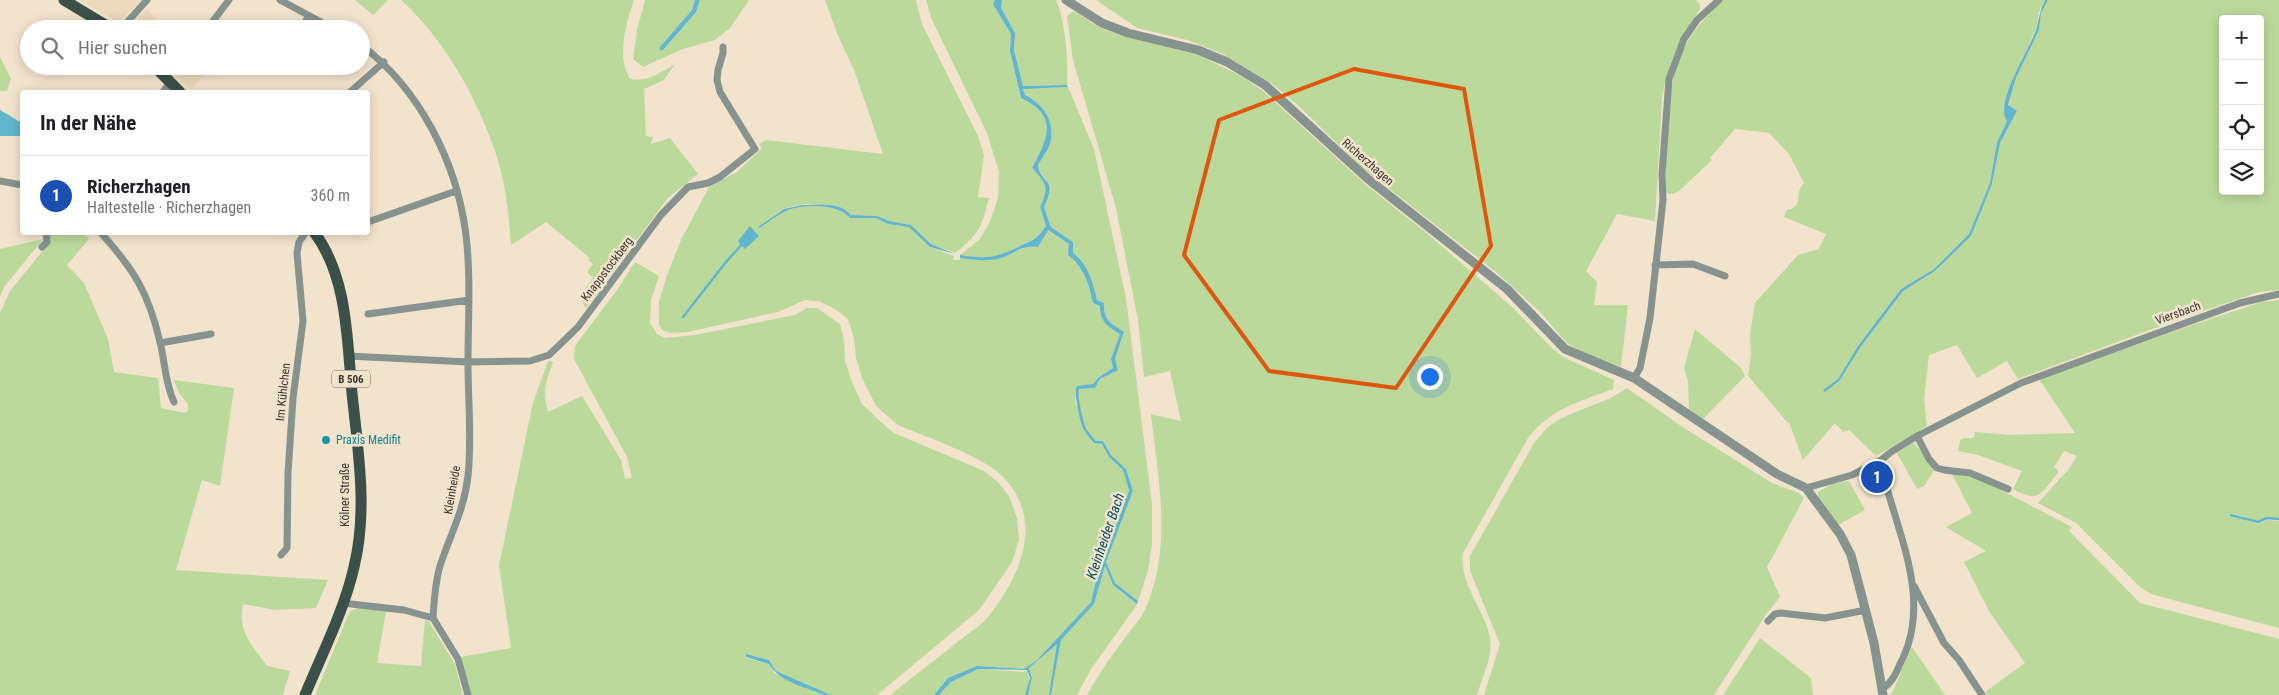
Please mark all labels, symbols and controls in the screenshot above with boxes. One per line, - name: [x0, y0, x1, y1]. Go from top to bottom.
- map controls: [2219, 15, 2264, 195]
- button: +: [2219, 15, 2264, 60]
- search box: [20, 20, 370, 75]
- icon: search: [38, 34, 66, 62]
- text: Hier suchen: [78, 36, 167, 59]
- button: −: [2219, 60, 2264, 105]
- button: locate: [2219, 105, 2264, 150]
- text: In der Nähe: [40, 111, 136, 135]
- street label: Richerzhagen: [1339, 136, 1397, 188]
- button: layers: [2219, 150, 2264, 195]
- text: Richerzhagen: [87, 175, 191, 198]
- text: 1: [52, 186, 60, 205]
- text: 360 m: [311, 186, 350, 205]
- text: Haltestelle · Richerzhagen: [87, 198, 251, 217]
- street label: Knappstockberg: [578, 234, 636, 304]
- street label: Viersbach: [2153, 298, 2203, 328]
- street label: Im Kühlchen: [273, 362, 293, 422]
- your location: [1417, 364, 1443, 390]
- road number: B 506: [332, 370, 370, 388]
- place label: Praxis Medifit: [336, 433, 401, 447]
- marker: Praxis Medifit: [320, 434, 332, 446]
- pin: 1: [1861, 458, 1893, 496]
- street label: Kölner Straße: [338, 463, 352, 527]
- street label: Kleinheide: [441, 464, 463, 515]
- water label: Kleinheider Bach: [1083, 491, 1127, 581]

